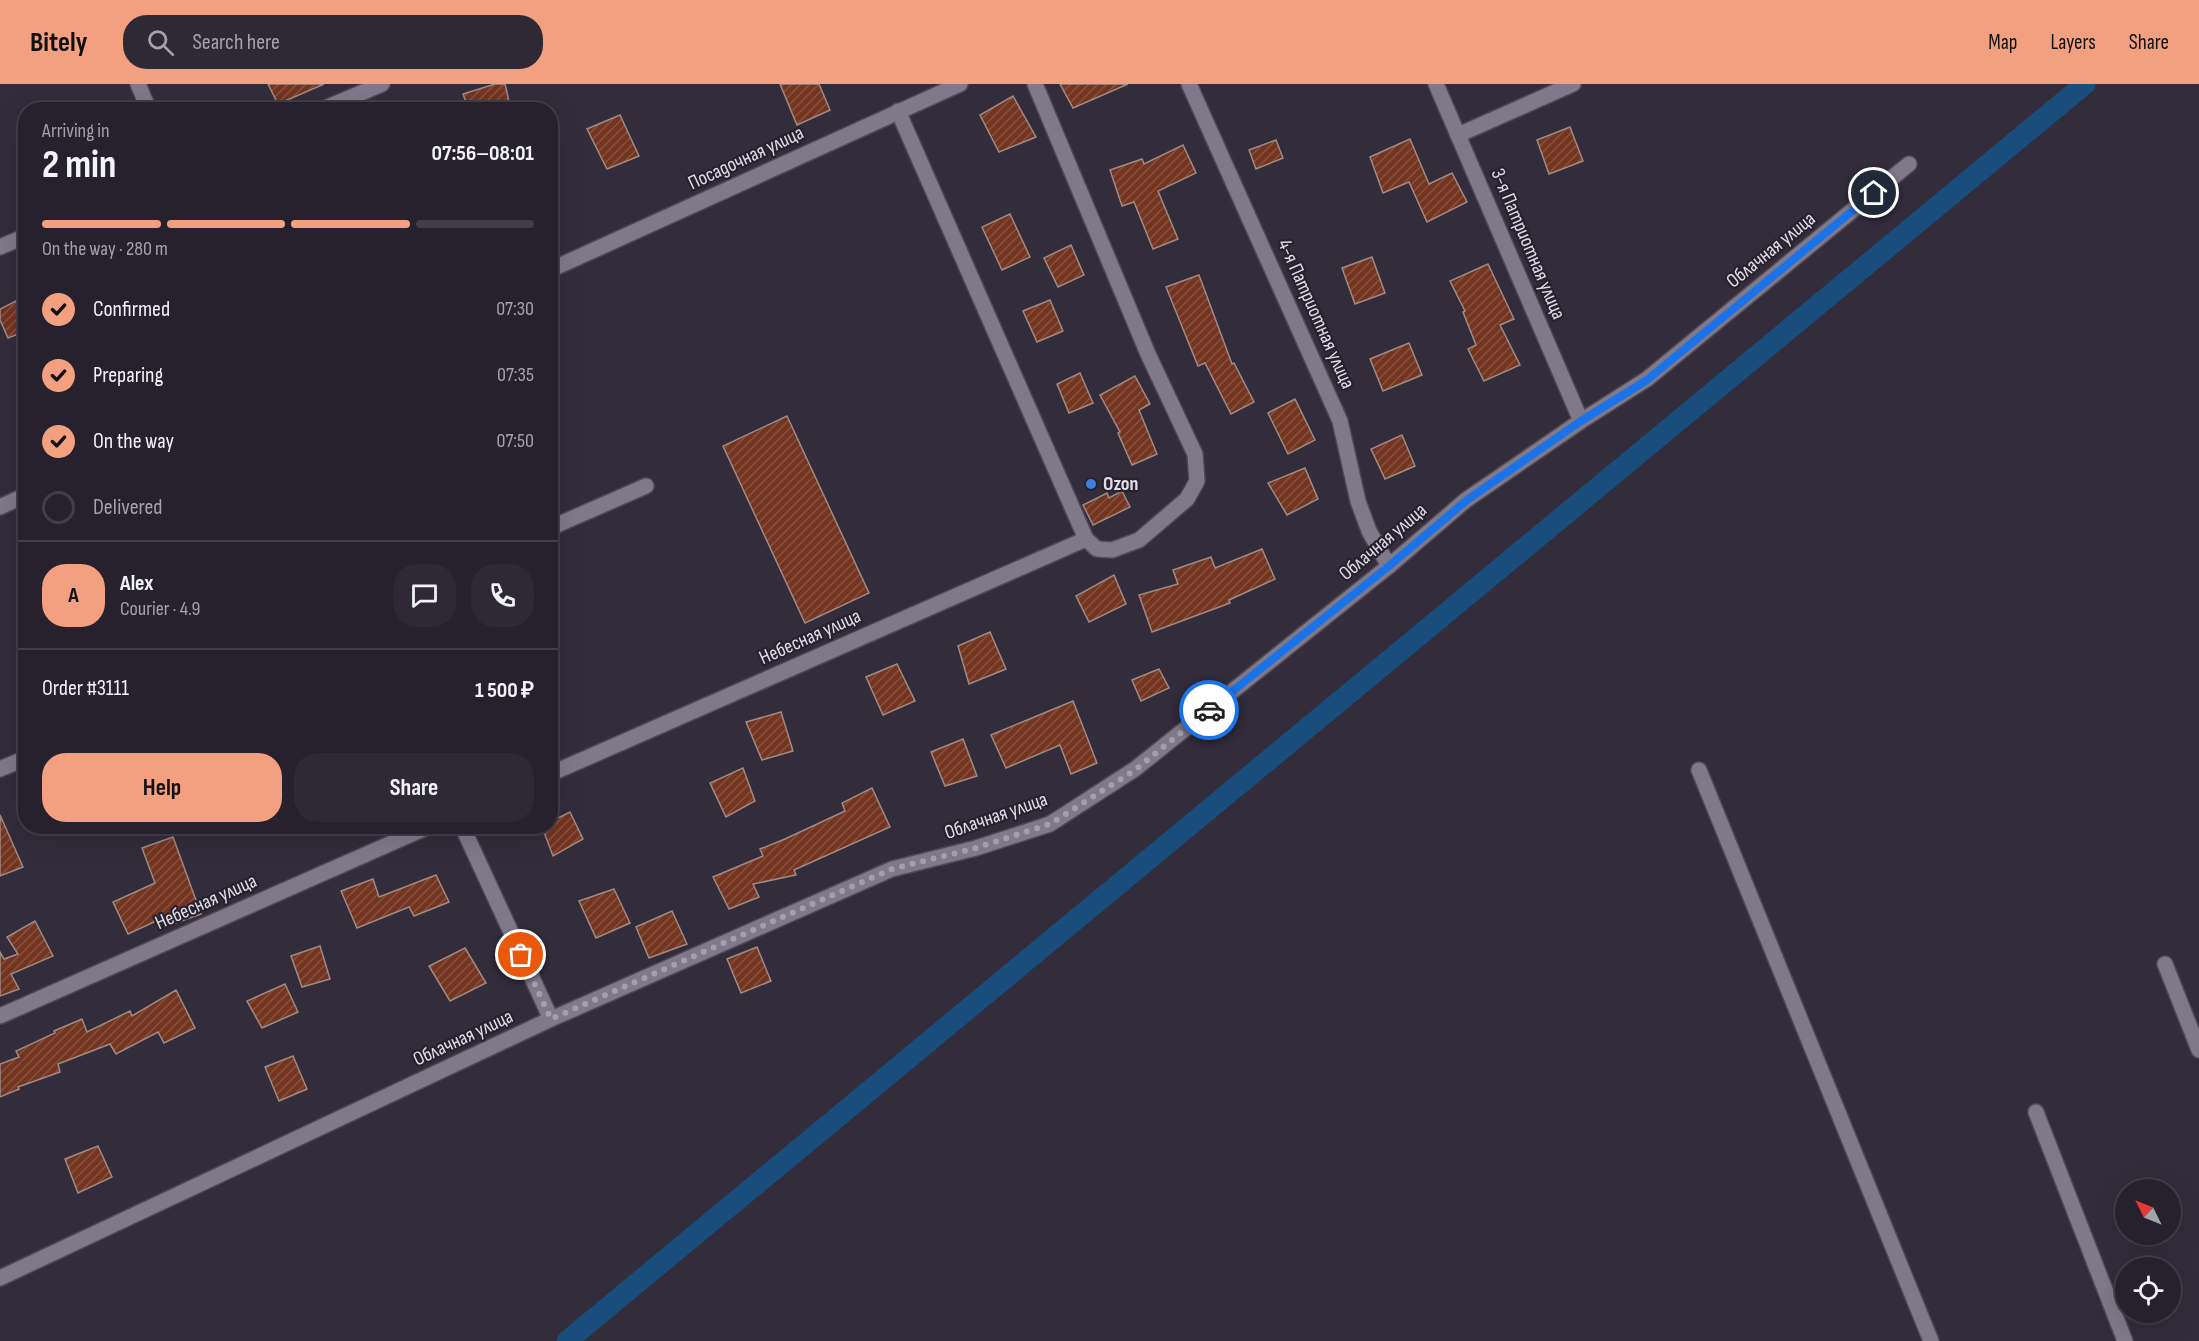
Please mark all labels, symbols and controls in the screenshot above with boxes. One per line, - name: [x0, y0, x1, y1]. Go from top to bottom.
- search box: [123, 15, 543, 69]
- text: Bitely: [30, 26, 87, 59]
- icon: search: [144, 26, 177, 59]
- text: Search here: [192, 29, 280, 56]
- text: Map: [1988, 30, 2017, 55]
- text: Layers: [2050, 30, 2096, 55]
- text: Share: [2129, 30, 2169, 55]
- text: Arriving in: [42, 119, 110, 143]
- street label: Посадочная улица: [684, 121, 808, 195]
- text: 07:56–08:01: [431, 140, 534, 167]
- text: 2 min: [42, 142, 116, 189]
- street label: 3-я Патриотная улица: [1485, 165, 1571, 323]
- pin: [1848, 167, 1899, 218]
- icon: home: [1857, 176, 1890, 209]
- street label: Облачная улица: [1722, 207, 1820, 293]
- street label: 4-я Патриотная улица: [1272, 235, 1360, 393]
- text: On the way · 280 m: [42, 237, 168, 261]
- icon: check: [42, 293, 75, 326]
- text: Confirmed: [93, 296, 170, 323]
- text: 07:30: [496, 297, 534, 321]
- icon: check: [42, 359, 75, 392]
- text: Preparing: [93, 362, 163, 389]
- text: 07:35: [497, 363, 534, 387]
- icon: check: [42, 425, 75, 458]
- text: On the way: [93, 428, 174, 455]
- text: 07:50: [497, 429, 534, 453]
- place label: Ozon: [1103, 472, 1138, 496]
- marker: Ozon: [1084, 477, 1098, 491]
- text: Delivered: [93, 494, 162, 521]
- street label: Облачная улица: [1334, 498, 1432, 586]
- button: chat: [393, 564, 456, 627]
- button: phone: [471, 564, 534, 627]
- text: Alex: [120, 570, 153, 597]
- text: A: [68, 582, 79, 609]
- text: Courier · 4.9: [120, 597, 200, 621]
- street label: Небесная улица: [756, 604, 864, 670]
- text: Order #3111: [42, 675, 129, 702]
- text: 1 500 ₽: [475, 677, 534, 704]
- courier: [1179, 680, 1239, 740]
- icon: car: [1193, 694, 1226, 727]
- button: Help: [42, 753, 282, 822]
- button: Share: [294, 753, 534, 822]
- street label: Облачная улица: [941, 787, 1051, 845]
- street label: Небесная улица: [152, 869, 260, 935]
- pin: [495, 929, 546, 980]
- icon: bag: [504, 938, 537, 971]
- street label: Облачная улица: [409, 1004, 517, 1072]
- north arrow: [2115, 1179, 2181, 1245]
- map controls: [2115, 1179, 2181, 1323]
- button: locate: [2115, 1257, 2181, 1323]

